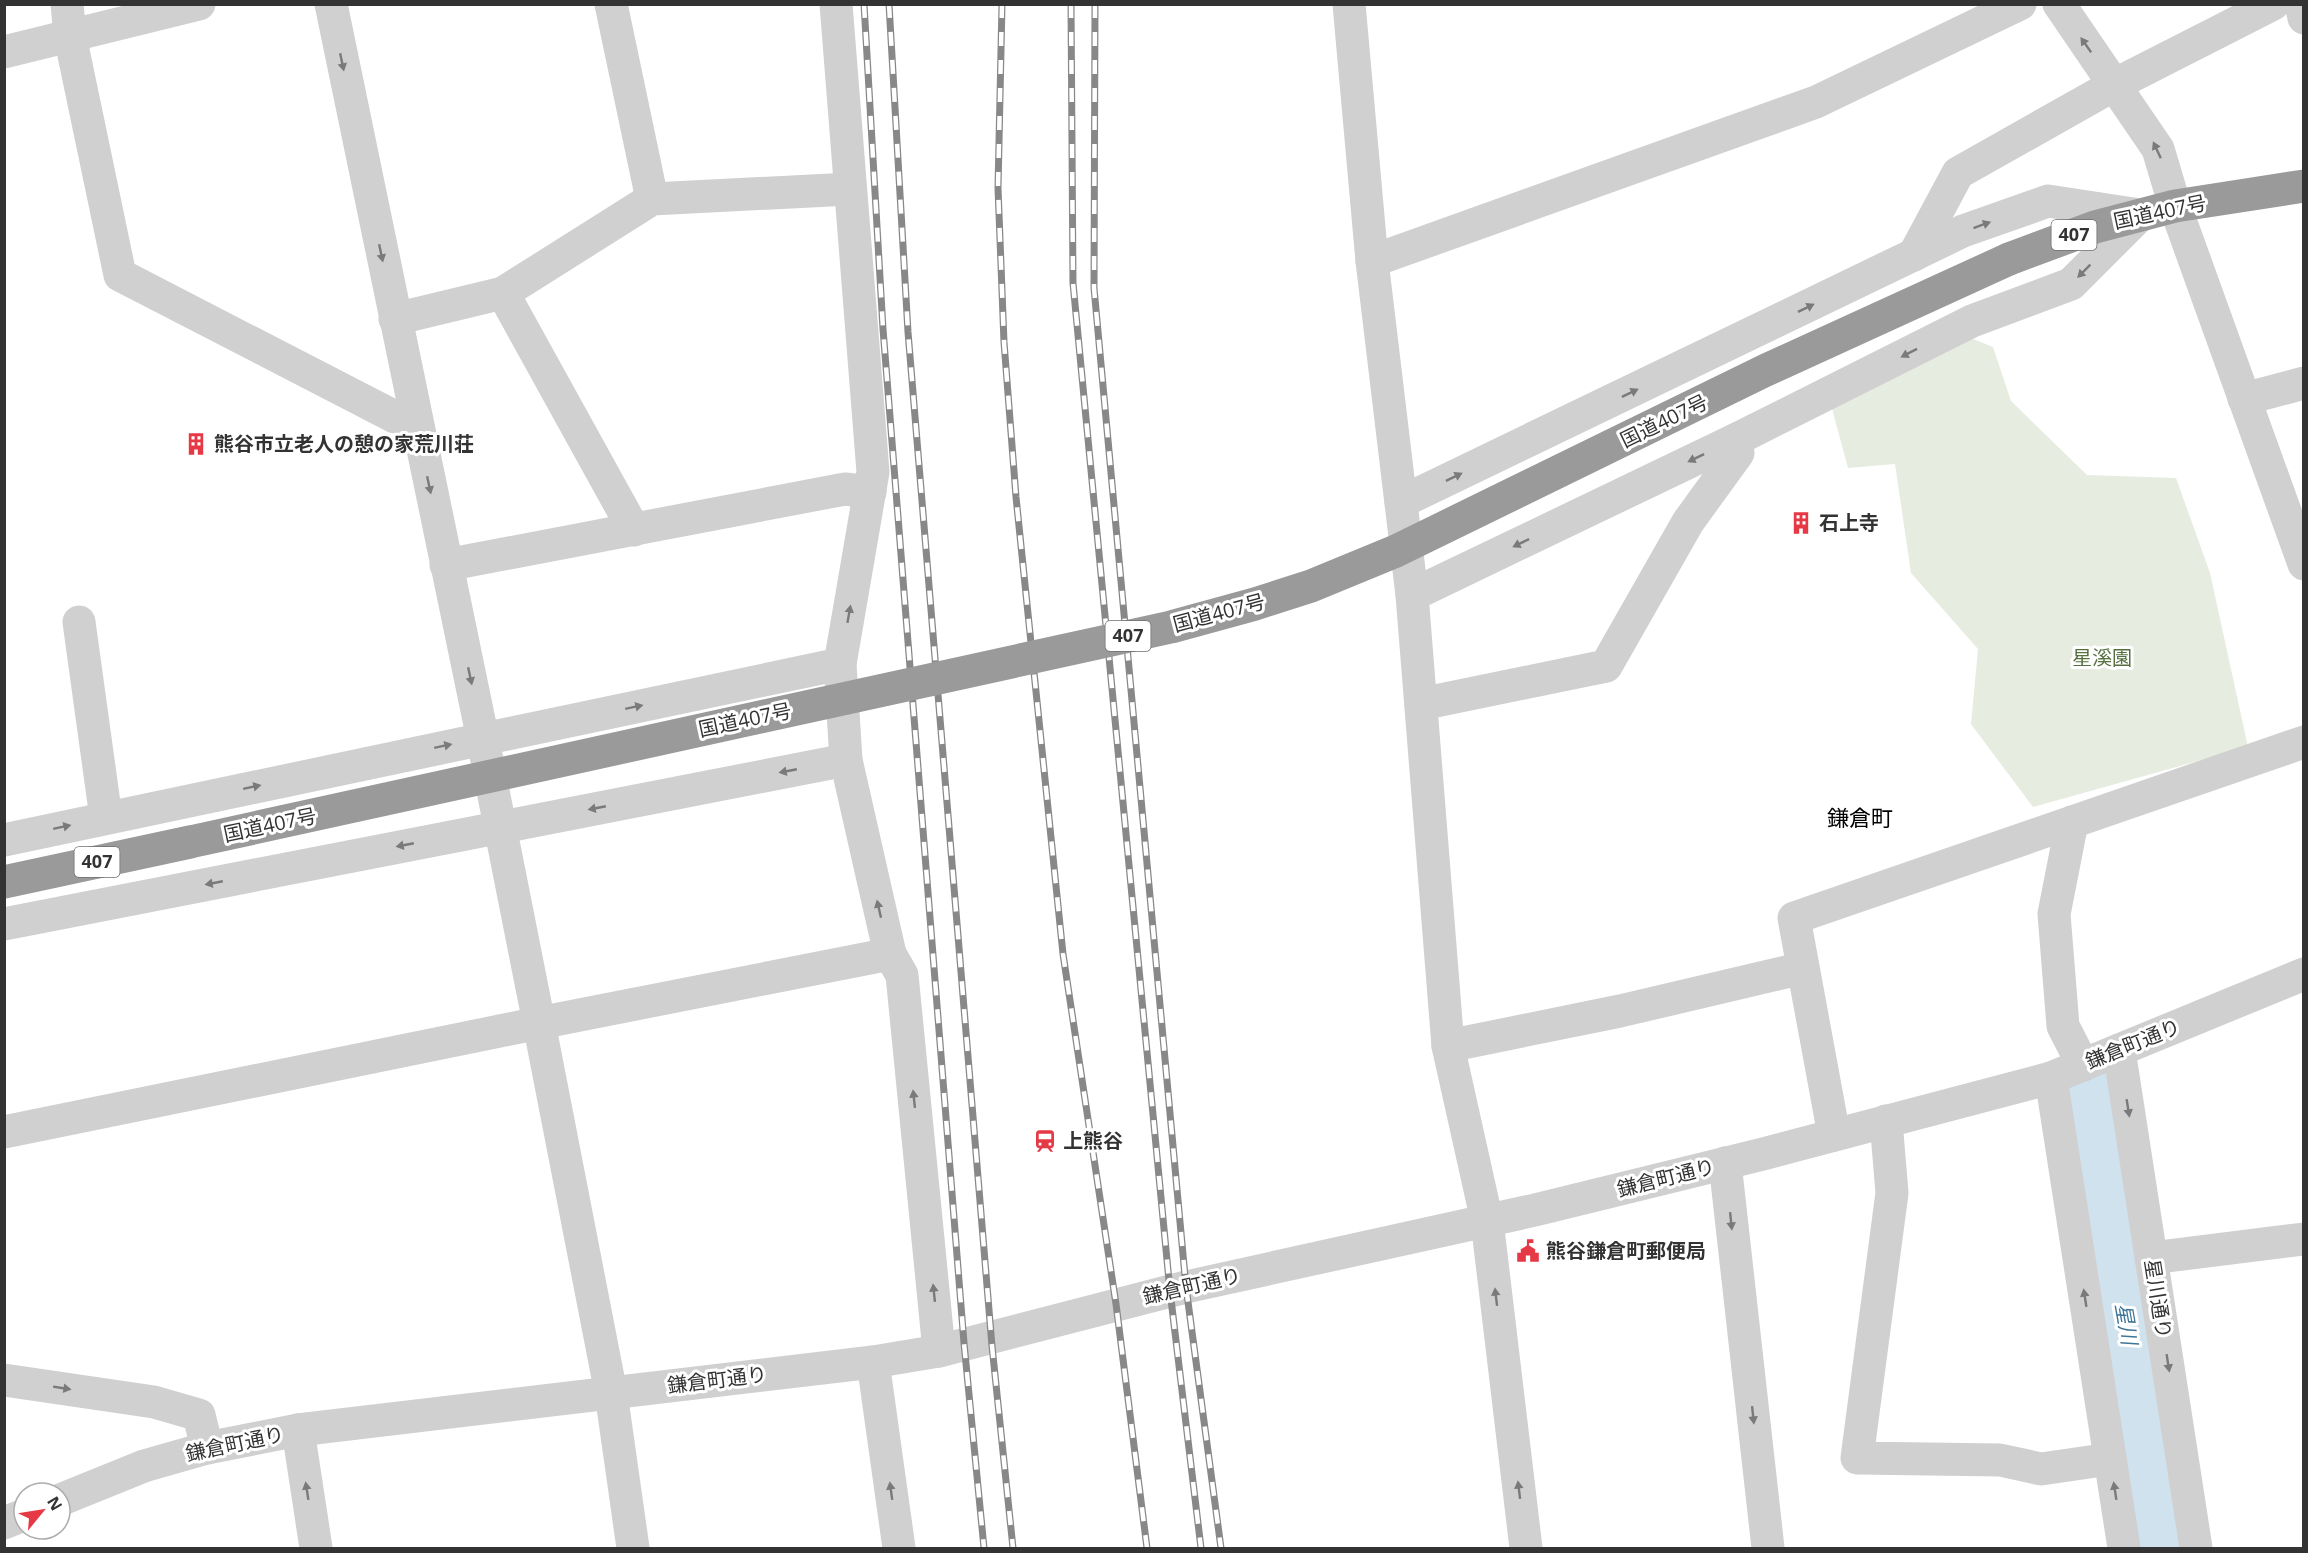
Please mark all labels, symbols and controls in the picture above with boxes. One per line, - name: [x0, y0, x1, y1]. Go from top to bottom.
- one-way arrow: [2080, 37, 2092, 53]
- one-way arrow: [338, 53, 347, 72]
- one-way arrow: [2152, 141, 2162, 159]
- street label: 国道407号: [2111, 189, 2209, 235]
- one-way arrow: [1973, 219, 1991, 229]
- road number: 407: [2052, 220, 2096, 250]
- one-way arrow: [377, 244, 386, 263]
- one-way arrow: [2078, 264, 2092, 278]
- one-way arrow: [1797, 303, 1814, 313]
- one-way arrow: [1900, 348, 1917, 357]
- street label: 国道407号: [1615, 388, 1712, 453]
- one-way arrow: [1621, 388, 1638, 397]
- place label: 熊谷市立老人の憩の家荒川荘: [214, 430, 474, 457]
- building icon: 熊谷市立老人の憩の家荒川荘: [183, 431, 209, 457]
- one-way arrow: [1688, 454, 1705, 463]
- one-way arrow: [1445, 472, 1463, 482]
- one-way arrow: [425, 476, 434, 495]
- place label: 石上寺: [1819, 509, 1879, 536]
- building icon: 石上寺: [1788, 510, 1814, 536]
- one-way arrow: [1512, 538, 1529, 547]
- street label: 国道407号: [1170, 587, 1268, 638]
- one-way arrow: [844, 605, 853, 624]
- road number: 407: [1106, 621, 1150, 651]
- park label: 星溪園: [2072, 644, 2132, 671]
- one-way arrow: [466, 666, 475, 685]
- street label: 国道407号: [696, 697, 794, 743]
- one-way arrow: [625, 701, 643, 711]
- one-way arrow: [434, 741, 452, 751]
- one-way arrow: [778, 767, 797, 776]
- one-way arrow: [243, 782, 262, 791]
- street label: 国道407号: [221, 802, 319, 848]
- district label: 鎌倉町: [1827, 802, 1893, 832]
- one-way arrow: [587, 804, 606, 813]
- one-way arrow: [52, 822, 71, 832]
- one-way arrow: [396, 841, 415, 850]
- road number: 407: [74, 847, 120, 877]
- one-way arrow: [204, 879, 223, 888]
- one-way arrow: [874, 900, 884, 919]
- street label: 鎌倉町通り: [2081, 1012, 2184, 1075]
- one-way arrow: [909, 1090, 919, 1109]
- one-way arrow: [2124, 1099, 2133, 1118]
- place label: 上熊谷: [1063, 1127, 1123, 1154]
- station icon: 上熊谷: [1032, 1128, 1058, 1154]
- street label: 鎌倉町通り: [1614, 1152, 1718, 1203]
- one-way arrow: [1726, 1212, 1736, 1231]
- place label: 熊谷鎌倉町郵便局: [1546, 1237, 1706, 1264]
- public building icon: 熊谷鎌倉町郵便局: [1515, 1238, 1541, 1264]
- street label: 星川通り: [2139, 1257, 2178, 1341]
- street label: 鎌倉町通り: [1140, 1261, 1244, 1310]
- one-way arrow: [929, 1284, 939, 1303]
- one-way arrow: [1491, 1287, 1501, 1306]
- one-way arrow: [2080, 1288, 2089, 1307]
- water label: 星川: [2110, 1301, 2145, 1349]
- one-way arrow: [2163, 1354, 2172, 1373]
- street label: 鎌倉町通り: [666, 1360, 768, 1399]
- one-way arrow: [53, 1384, 72, 1393]
- one-way arrow: [1748, 1406, 1758, 1425]
- street label: 鎌倉町通り: [183, 1420, 287, 1467]
- north arrow: [12, 1481, 72, 1541]
- one-way arrow: [303, 1481, 312, 1500]
- one-way arrow: [886, 1481, 895, 1500]
- one-way arrow: [1514, 1481, 1524, 1500]
- one-way arrow: [2110, 1481, 2119, 1500]
- text: N: [42, 1492, 68, 1515]

